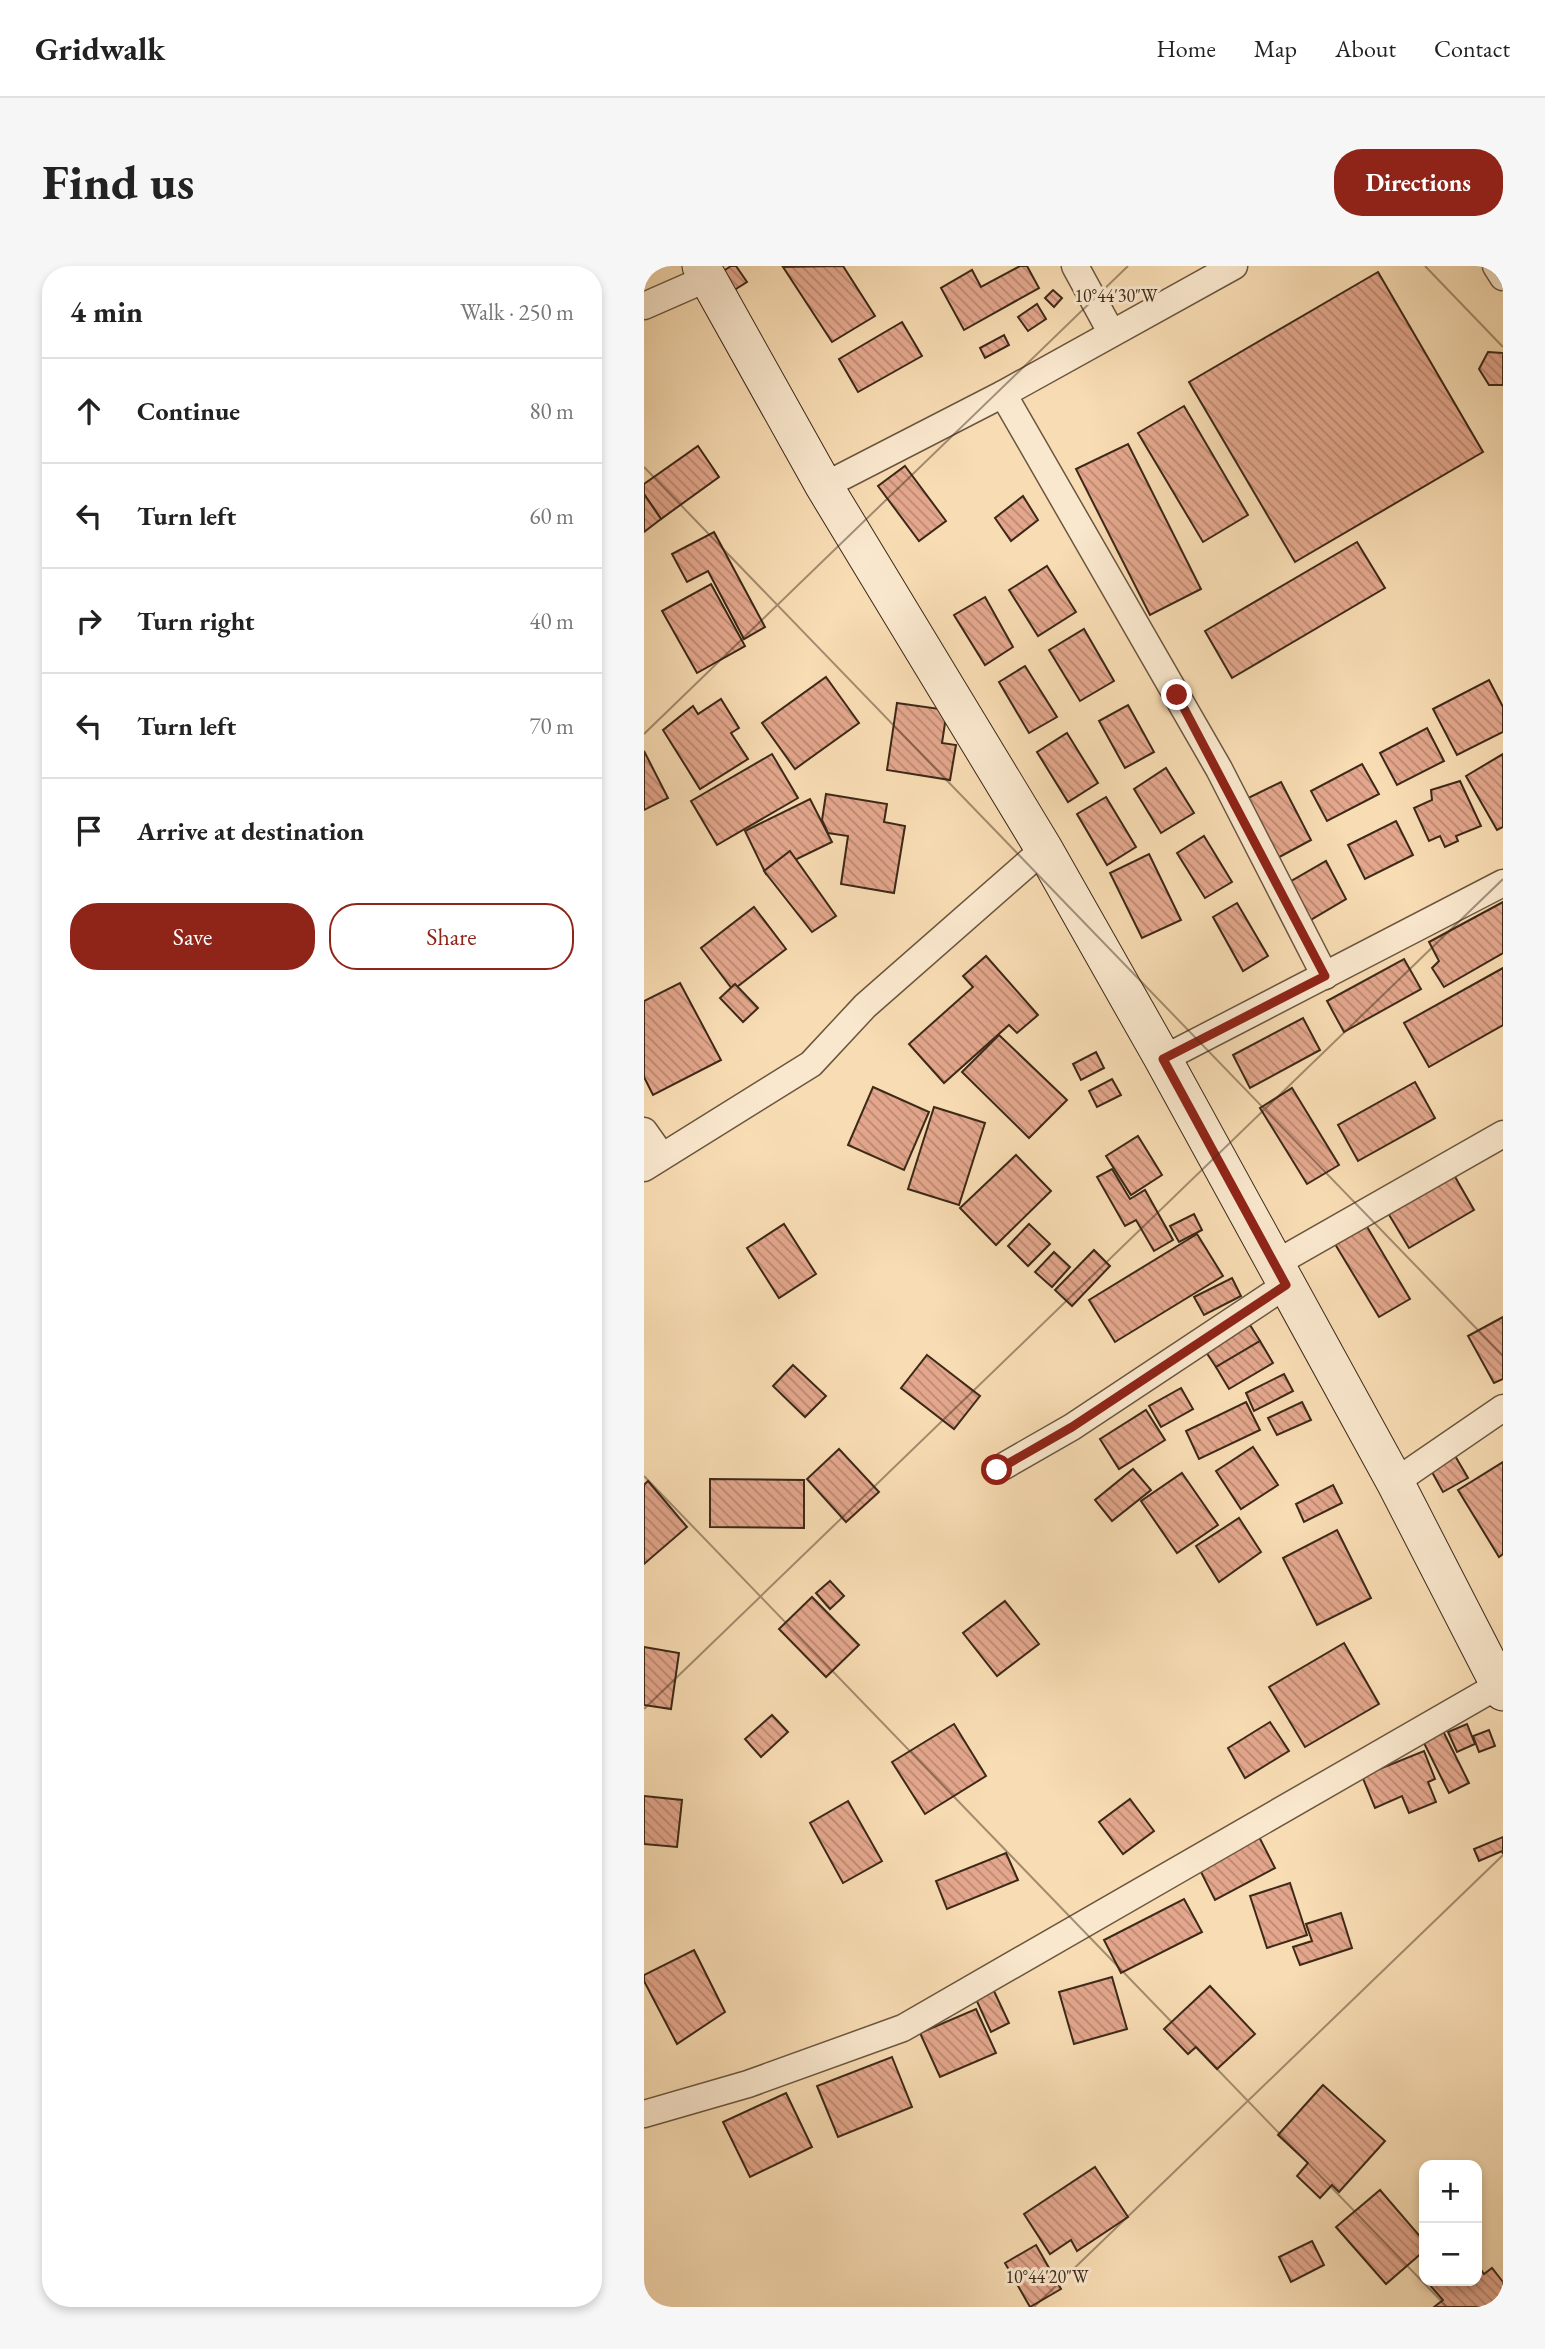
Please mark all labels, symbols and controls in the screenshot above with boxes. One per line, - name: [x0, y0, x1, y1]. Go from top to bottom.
- text: Gridwalk: [35, 27, 165, 70]
- text: Home: [1156, 33, 1216, 64]
- text: Map: [1254, 33, 1297, 64]
- text: About: [1335, 33, 1396, 64]
- text: Contact: [1434, 33, 1510, 64]
- button: Directions: [1334, 149, 1503, 216]
- text: Find us: [42, 150, 194, 214]
- text: 10°44'30"W: [1074, 284, 1158, 307]
- text: 4 min: [70, 292, 143, 331]
- text: Walk · 250 m: [460, 297, 574, 327]
- icon: ahead: [70, 392, 108, 430]
- text: Continue: [137, 394, 240, 428]
- text: 80 m: [529, 396, 574, 426]
- icon: left: [70, 497, 108, 535]
- text: Turn left: [137, 499, 236, 533]
- text: 60 m: [529, 501, 574, 531]
- icon: right: [70, 602, 108, 640]
- text: Turn right: [137, 604, 255, 638]
- text: 40 m: [529, 606, 574, 636]
- route end: [1161, 679, 1192, 710]
- icon: left: [70, 707, 108, 745]
- text: Turn left: [137, 709, 236, 743]
- text: 70 m: [529, 711, 574, 741]
- icon: arrive: [70, 812, 108, 850]
- text: Arrive at destination: [137, 814, 364, 848]
- button: Save: [70, 903, 315, 970]
- button: Share: [329, 903, 574, 970]
- route start: [981, 1454, 1012, 1485]
- map controls: [1419, 2160, 1482, 2286]
- button: +: [1419, 2160, 1482, 2223]
- button: −: [1419, 2223, 1482, 2286]
- text: 10°44'20"W: [1005, 2265, 1089, 2288]

